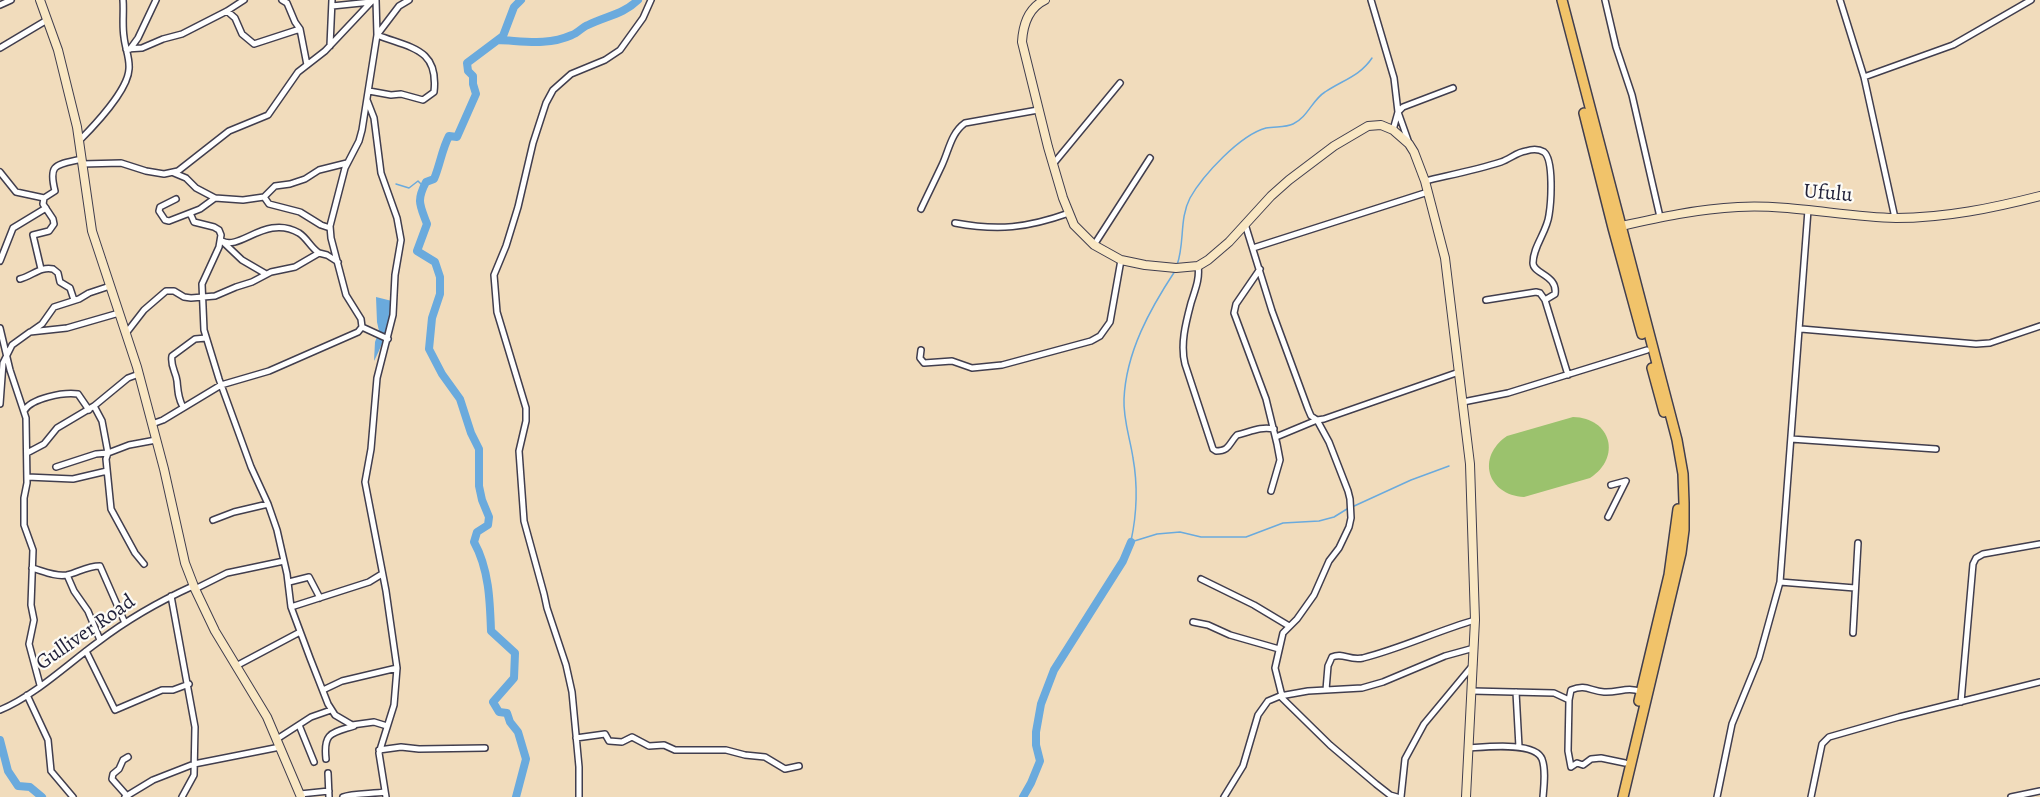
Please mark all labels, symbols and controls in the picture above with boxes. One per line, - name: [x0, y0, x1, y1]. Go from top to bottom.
- street label: Ufulu: [1802, 179, 1854, 209]
- street label: Gulliver Road: [31, 590, 141, 676]

